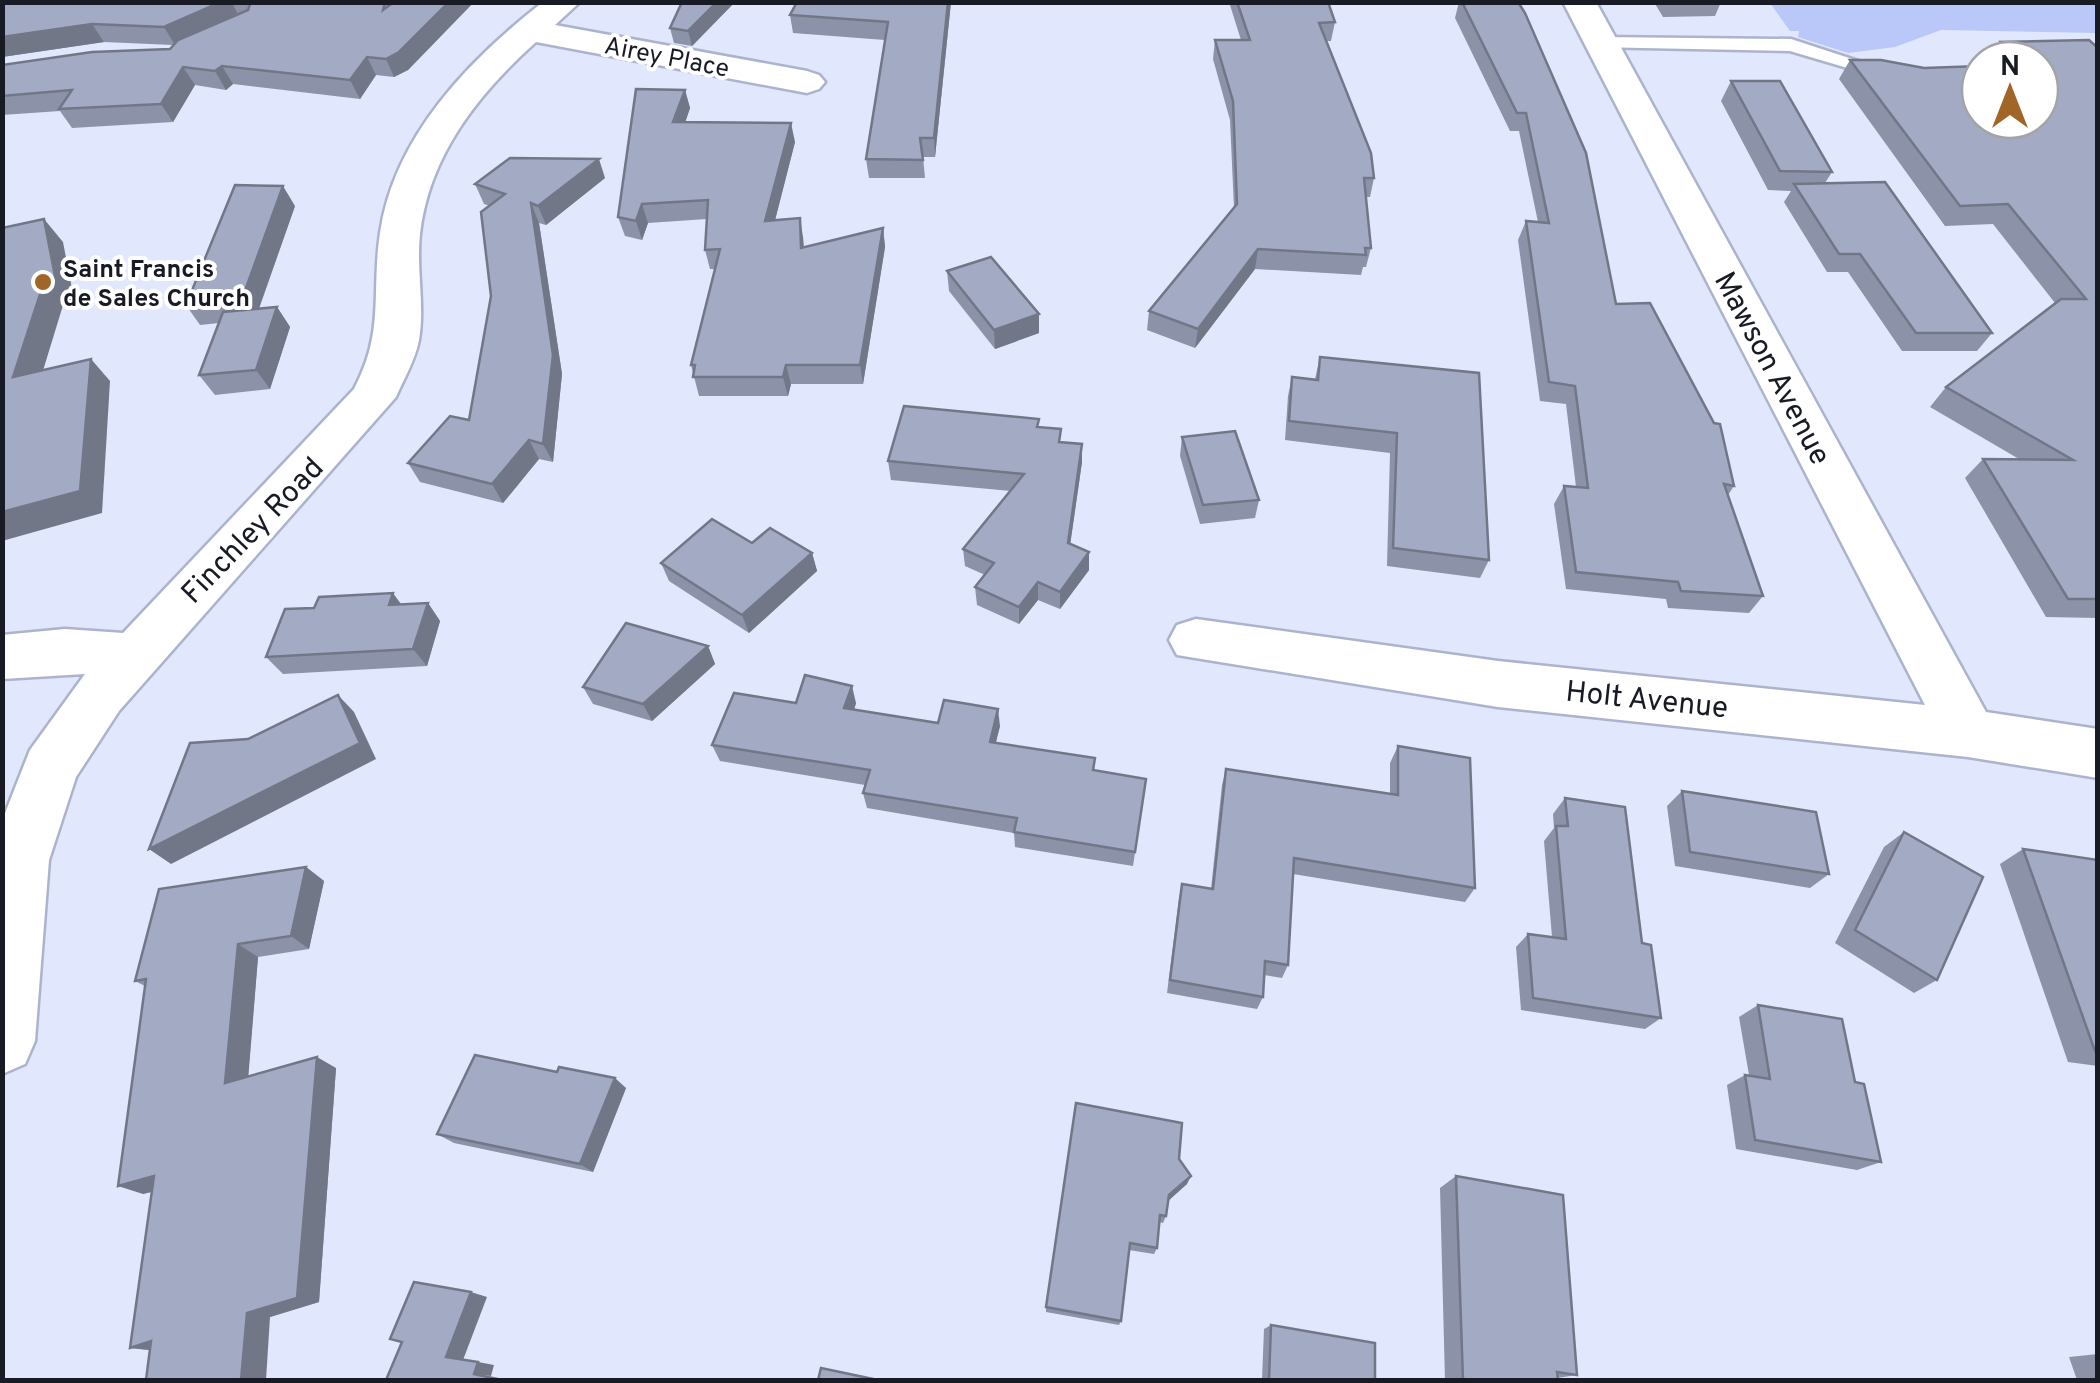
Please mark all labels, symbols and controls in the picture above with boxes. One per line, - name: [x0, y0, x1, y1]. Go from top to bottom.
- street label: Airey Place: [601, 31, 732, 87]
- north arrow: [1960, 40, 2060, 140]
- text: N: [2000, 50, 2020, 86]
- place label: Saint Francis de Sales Church: [63, 255, 250, 316]
- street label: Mawson Avenue: [1704, 266, 1837, 472]
- marker: Saint Francis de Sales Church: [32, 271, 54, 293]
- street label: Finchley Road: [175, 451, 333, 613]
- street label: Holt Avenue: [1564, 675, 1730, 728]

